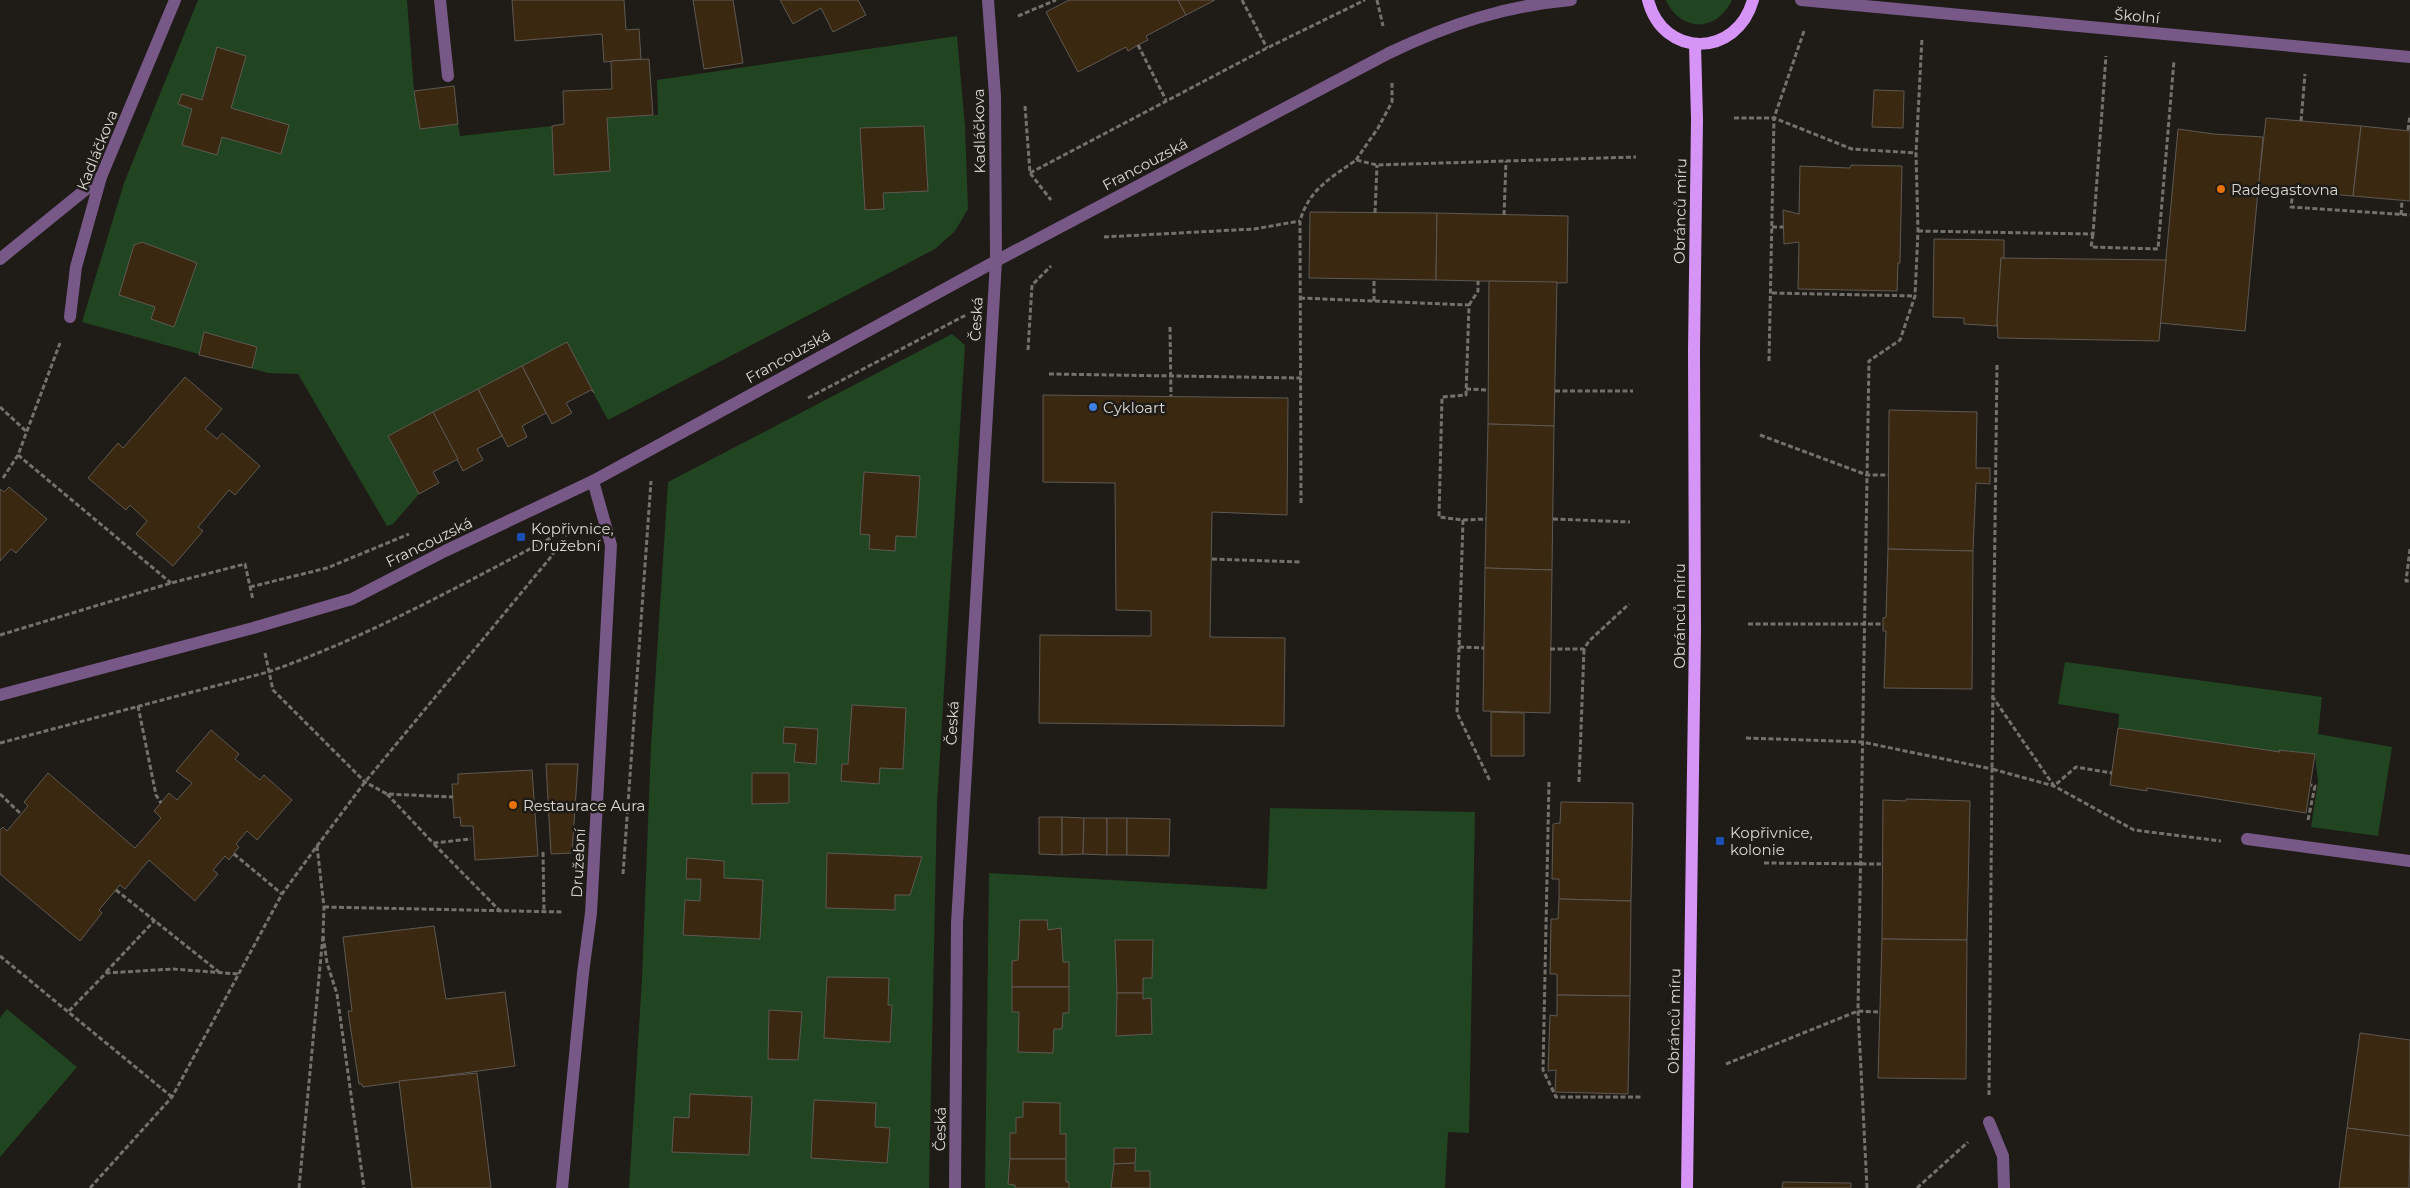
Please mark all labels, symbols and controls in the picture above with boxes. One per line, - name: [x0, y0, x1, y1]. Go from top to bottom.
- street label: Školní: [2114, 5, 2161, 28]
- street label: Kadláčkova: [969, 88, 989, 174]
- street label: Kadláčkova: [72, 107, 122, 193]
- street label: Francouzská: [1099, 133, 1191, 195]
- street label: Obránců míru: [1670, 158, 1690, 264]
- place label: Radegastovna: [2231, 180, 2338, 199]
- marker: Radegastovna: [2215, 183, 2227, 195]
- street label: Česká: [965, 296, 987, 342]
- street label: Francouzská: [742, 325, 834, 387]
- place label: Cykloart: [1103, 398, 1165, 417]
- marker: Cykloart: [1087, 401, 1099, 413]
- street label: Francouzská: [383, 513, 475, 571]
- place label: Kopřivnice, Družební: [531, 519, 614, 555]
- marker: Kopřivnice, Družební: [515, 531, 527, 543]
- street label: Obránců míru: [1670, 563, 1689, 669]
- street label: Česká: [941, 700, 963, 746]
- place label: Restaurace Aura: [523, 796, 645, 815]
- marker: Restaurace Aura: [507, 799, 519, 811]
- place label: Kopřivnice, kolonie: [1730, 823, 1813, 859]
- street label: Družební: [567, 827, 589, 898]
- marker: Kopřivnice, kolonie: [1714, 835, 1726, 847]
- street label: Obránců míru: [1664, 968, 1684, 1074]
- street label: Česká: [930, 1107, 950, 1151]

